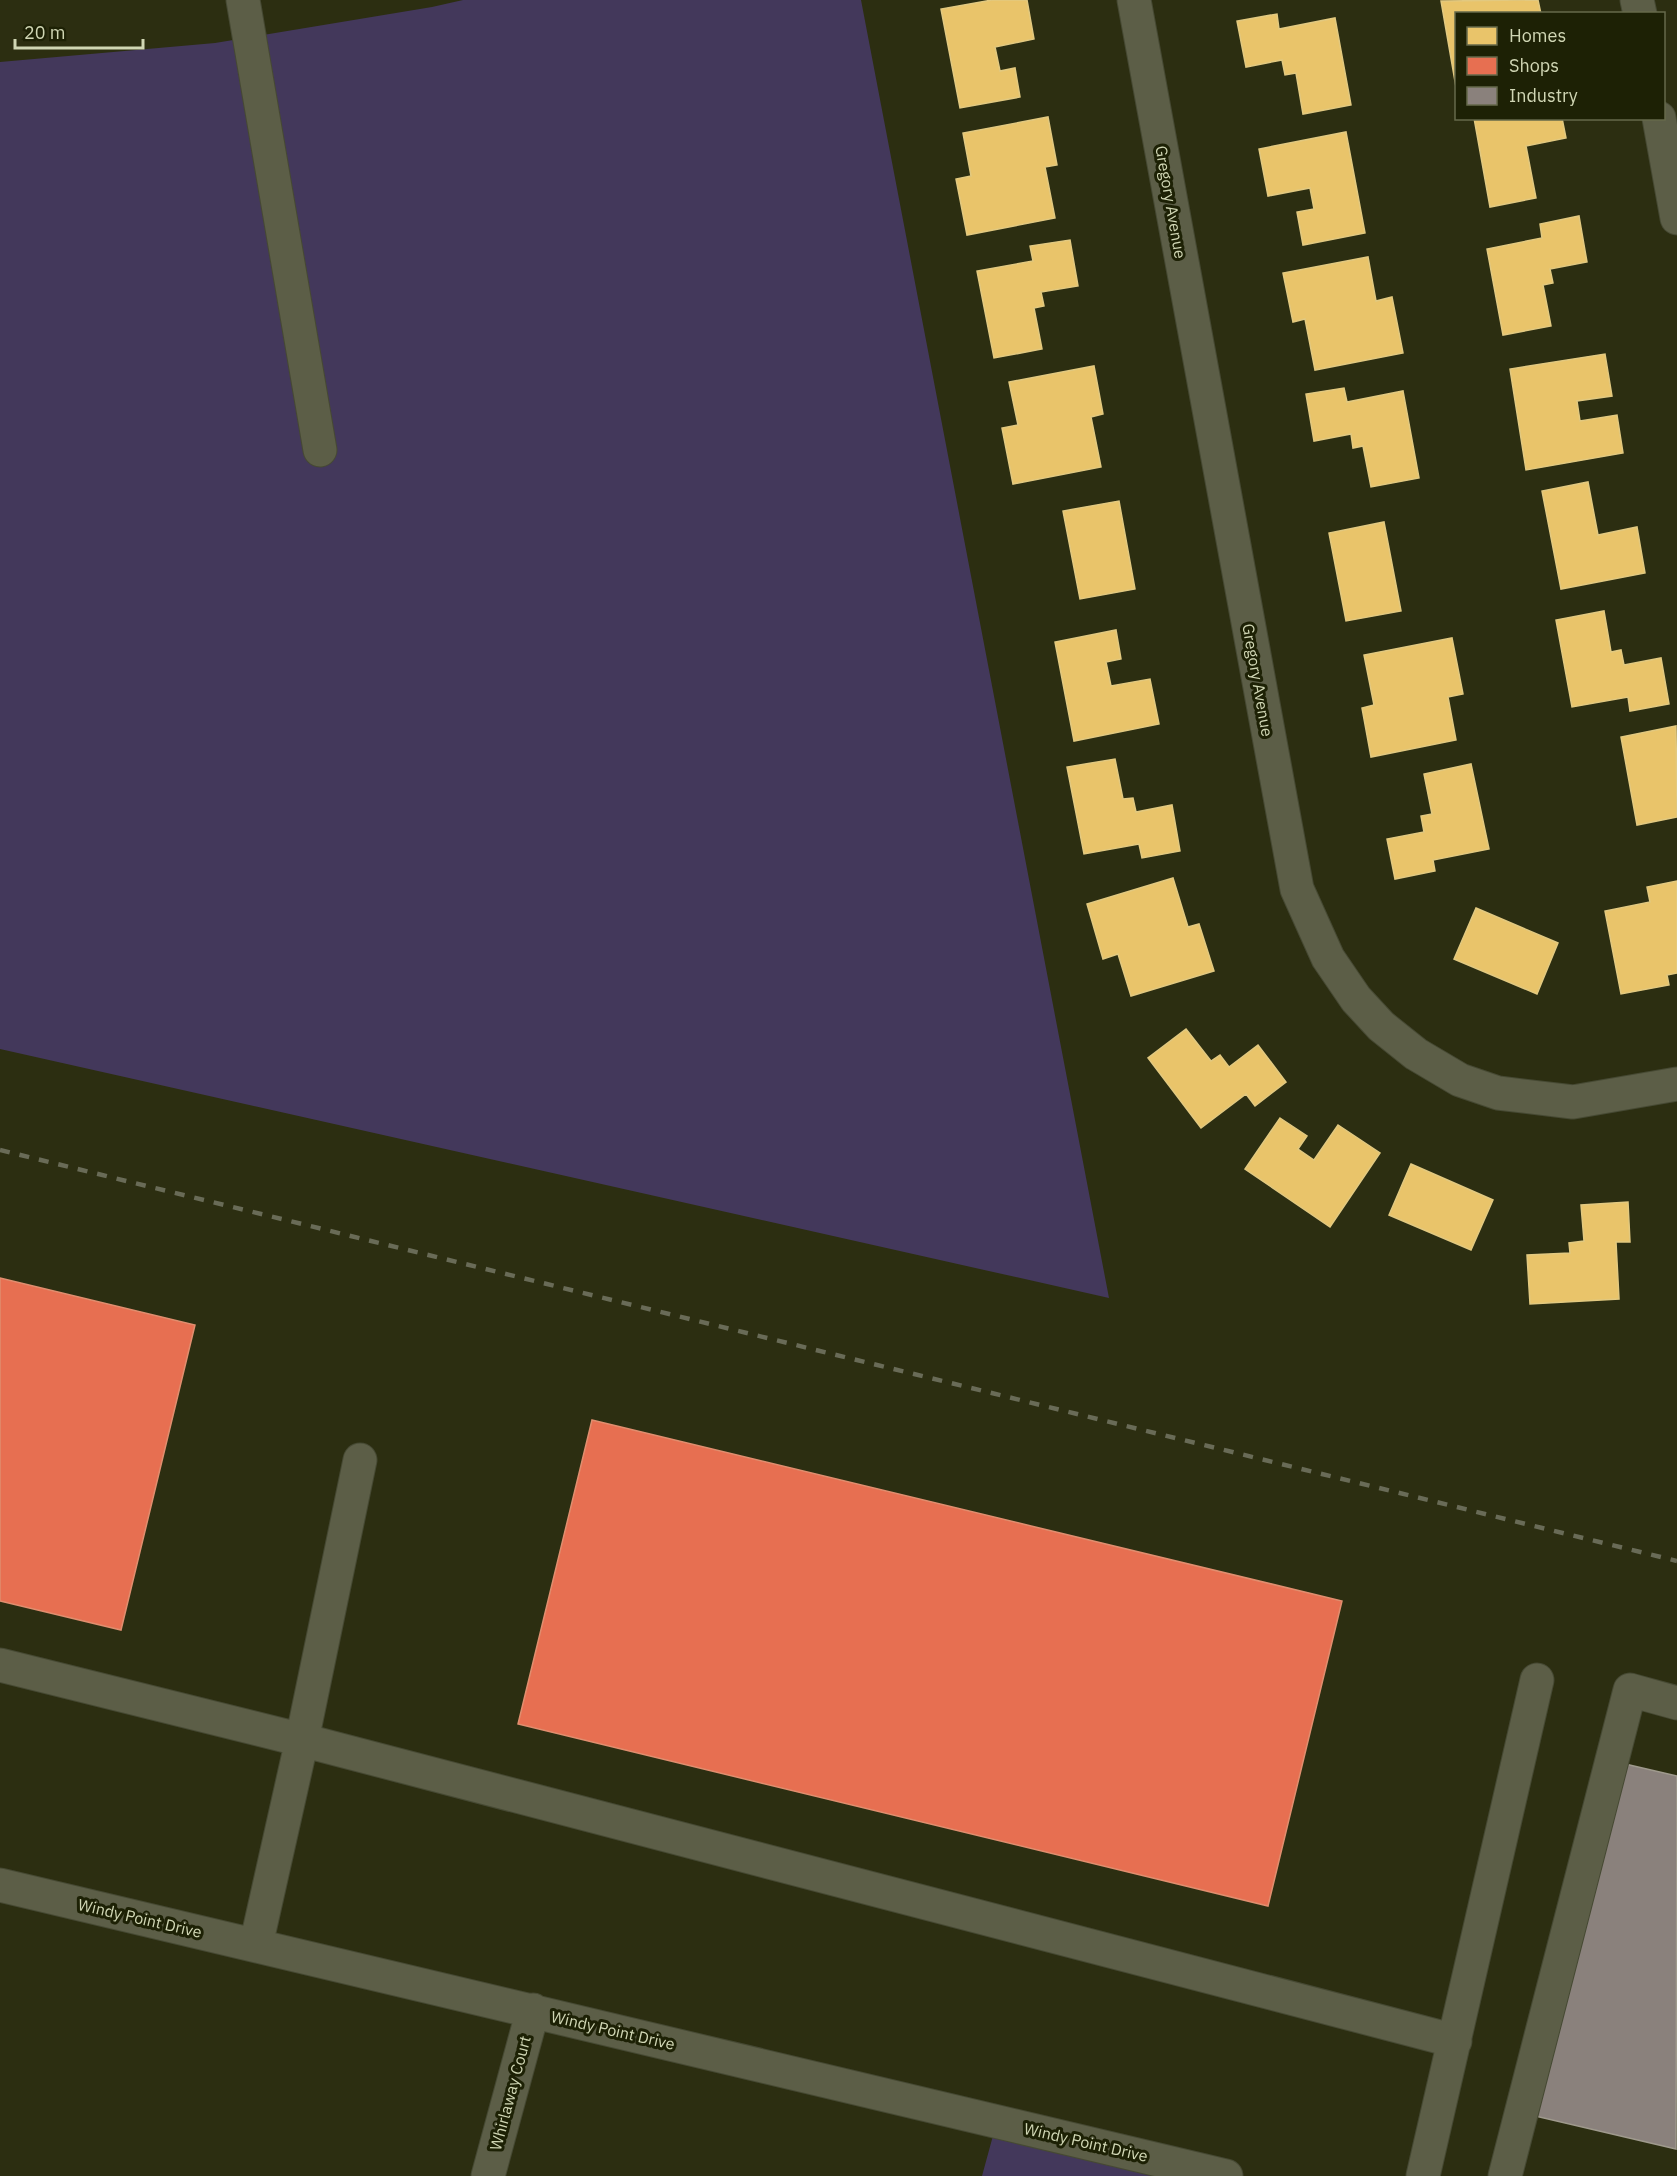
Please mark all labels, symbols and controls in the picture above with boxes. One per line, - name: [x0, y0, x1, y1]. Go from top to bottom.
- scale bar: [15, 12, 142, 50]
- legend: [1455, 12, 1665, 120]
- text: 20 m: [24, 21, 66, 44]
- text: Homes: [1509, 24, 1566, 47]
- text: Shops: [1509, 54, 1559, 77]
- text: Industry: [1509, 84, 1578, 107]
- street label: Gregory Avenue: [1151, 144, 1191, 260]
- street label: Gregory Avenue: [1238, 622, 1278, 738]
- street label: Windy Point Drive: [76, 1894, 204, 1942]
- street label: Windy Point Drive: [549, 2006, 677, 2054]
- street label: Whirlaway Court: [485, 2033, 535, 2153]
- street label: Windy Point Drive: [1022, 2118, 1150, 2166]

